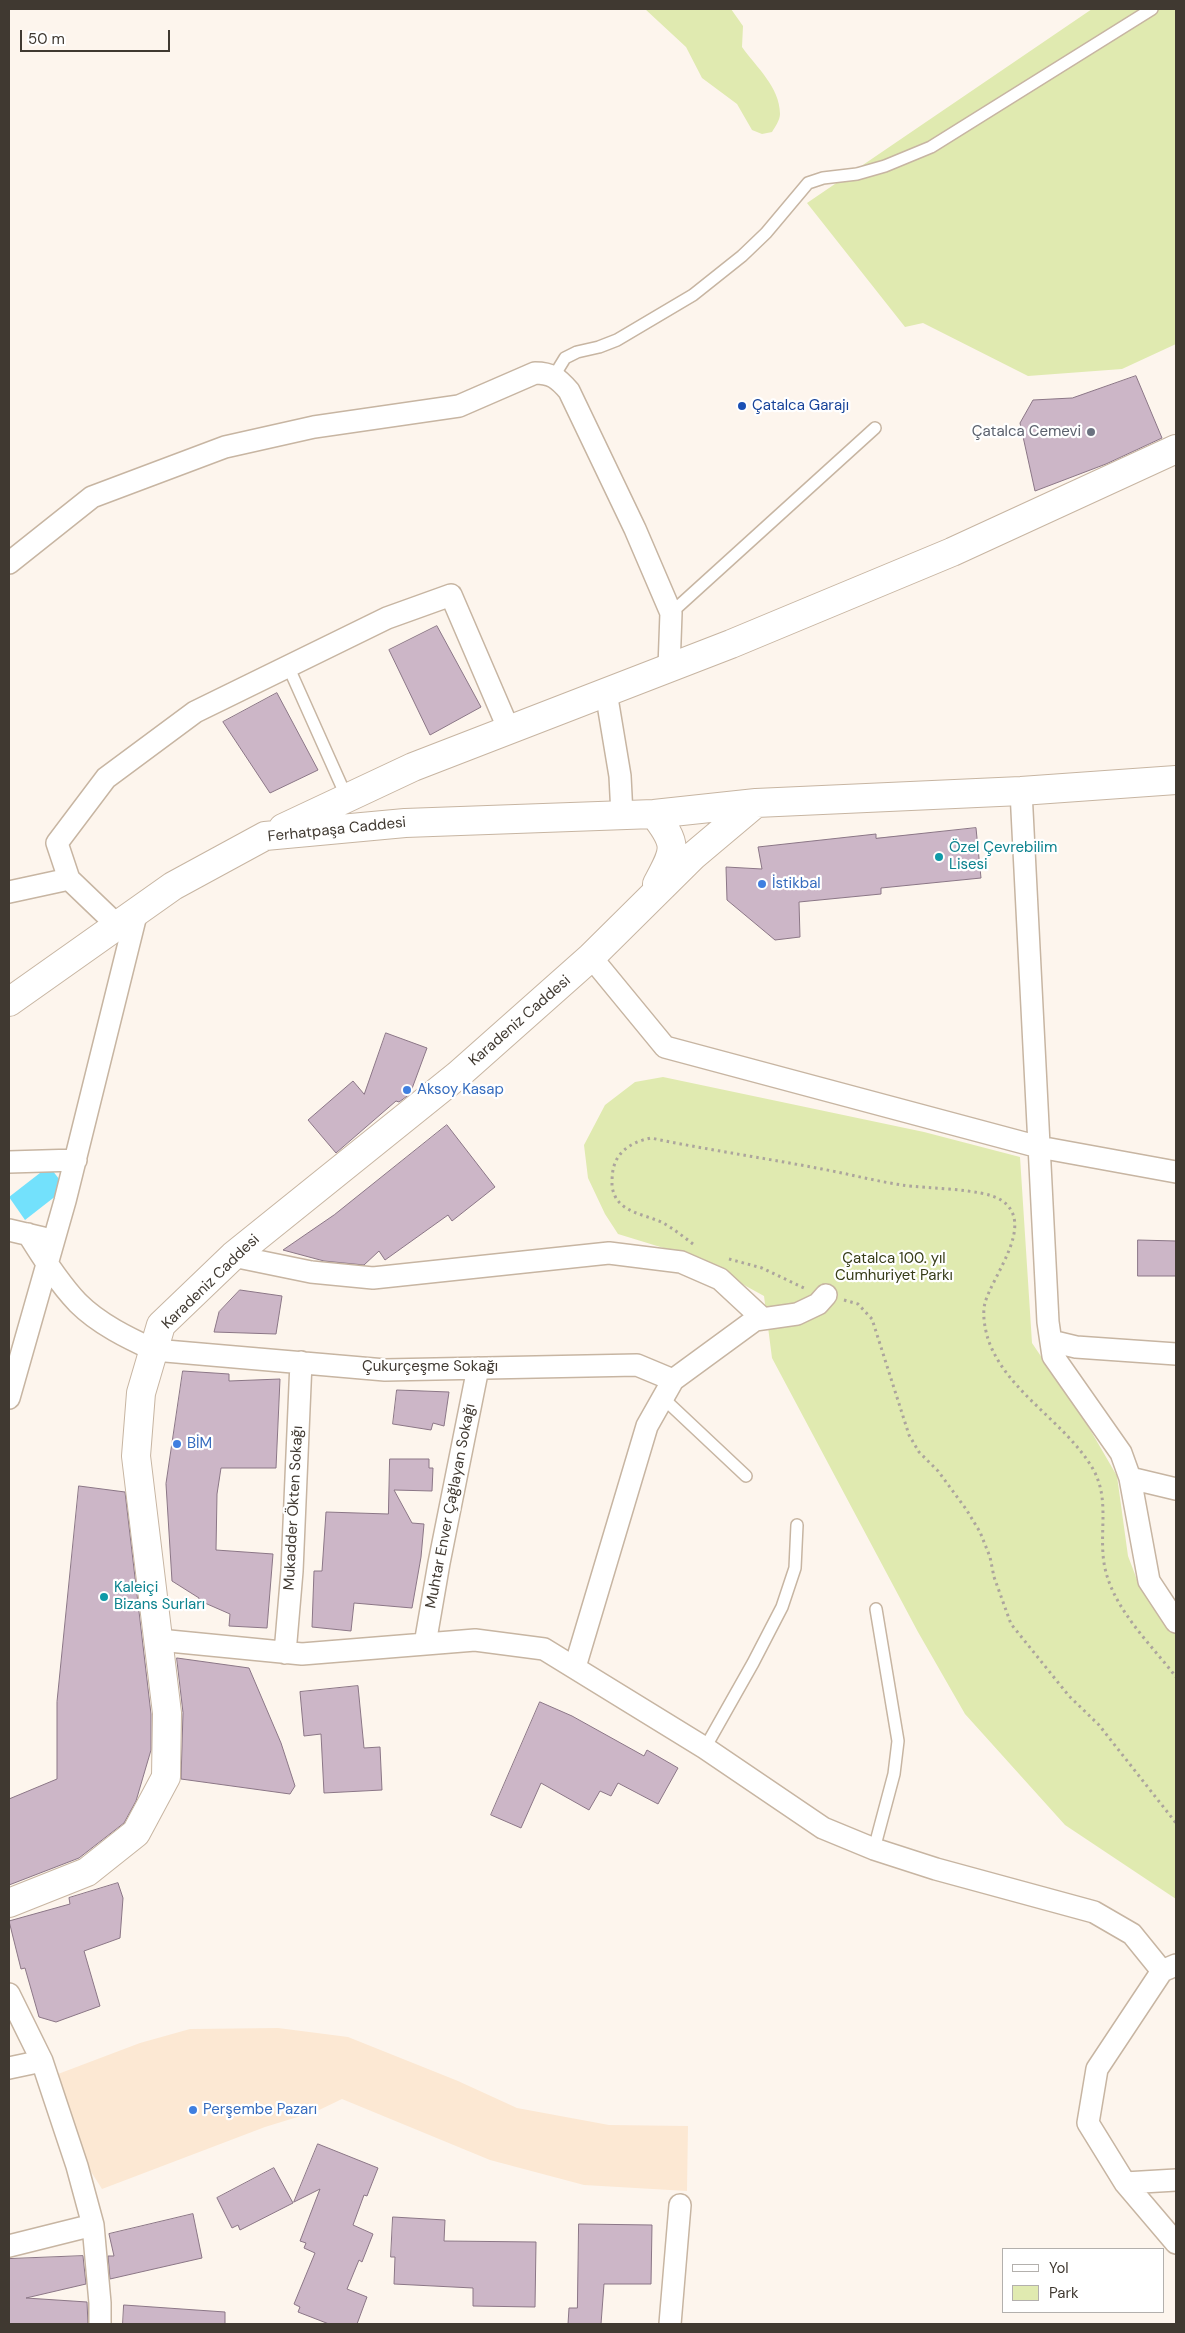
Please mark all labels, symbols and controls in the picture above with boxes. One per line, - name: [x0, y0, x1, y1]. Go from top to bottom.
- scale bar: [22, 20, 172, 52]
- text: 50 m: [28, 29, 65, 49]
- place label: Çatalca Garajı: [752, 397, 849, 415]
- marker: Çatalca Garajı: [736, 400, 748, 412]
- place label: Çatalca Cemevi: [972, 423, 1081, 441]
- marker: Çatalca Cemevi: [1085, 426, 1097, 438]
- street label: Ferhatpaşa Caddesi: [267, 814, 407, 846]
- place label: Özel Çevrebilim Lisesi: [949, 839, 1057, 874]
- marker: Özel Çevrebilim Lisesi: [933, 851, 945, 863]
- place label: İstikbal: [772, 875, 821, 893]
- marker: İstikbal: [756, 878, 768, 890]
- street label: Karadeniz Caddesi: [466, 972, 574, 1070]
- place label: Aksoy Kasap: [417, 1081, 504, 1099]
- marker: Aksoy Kasap: [401, 1084, 413, 1096]
- street label: Karadeniz Caddesi: [158, 1231, 264, 1333]
- park label: Çatalca 100. yıl Cumhuriyet Parkı: [835, 1250, 953, 1285]
- street label: Çukurçeşme Sokağı: [362, 1358, 498, 1376]
- street label: Muhtar Enver Çağlayan Sokağı: [422, 1402, 480, 1610]
- street label: Mukadder Ökten Sokağı: [281, 1425, 307, 1591]
- place label: BİM: [187, 1435, 212, 1453]
- marker: BİM: [171, 1438, 183, 1450]
- place label: Kaleiçi Bizans Surları: [114, 1579, 205, 1614]
- marker: Kaleiçi Bizans Surları: [98, 1591, 110, 1603]
- place label: Perşembe Pazarı: [203, 2101, 317, 2119]
- marker: Perşembe Pazarı: [187, 2104, 199, 2116]
- legend: [1002, 2248, 1165, 2313]
- text: Yol: [1049, 2258, 1069, 2278]
- text: Park: [1049, 2283, 1079, 2303]

